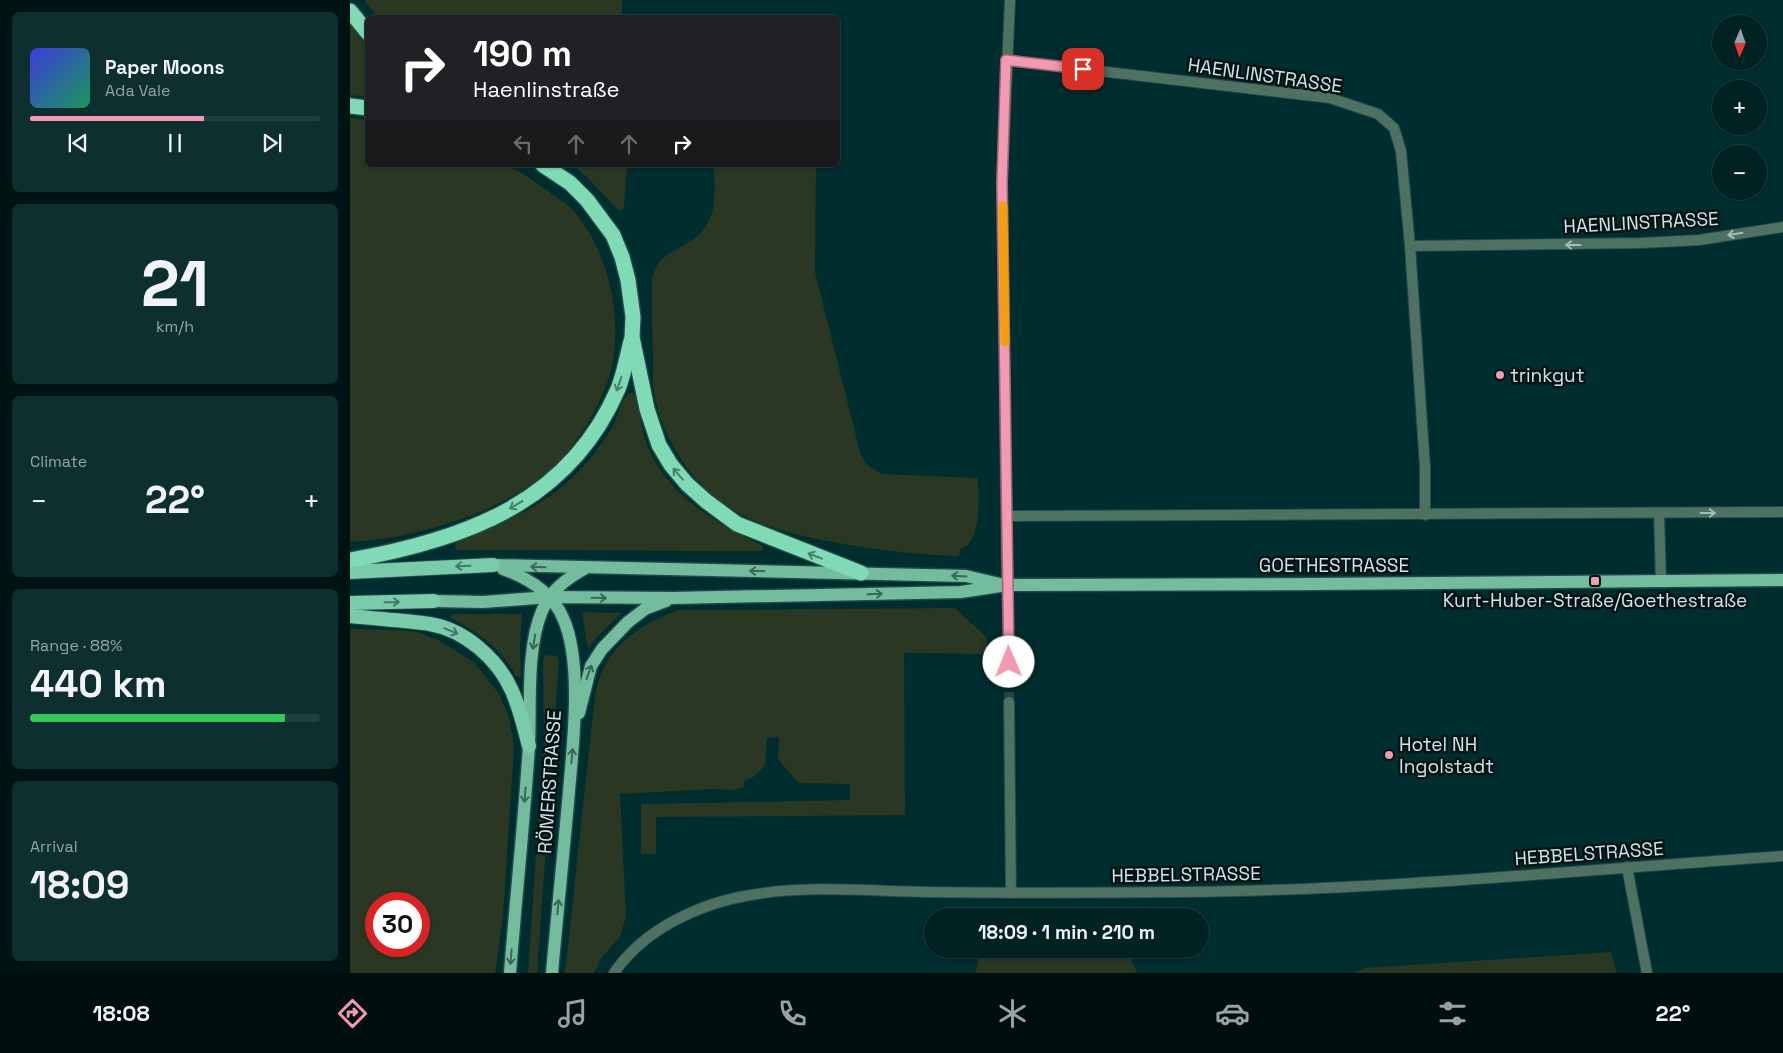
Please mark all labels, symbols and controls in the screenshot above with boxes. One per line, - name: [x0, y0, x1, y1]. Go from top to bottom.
- north arrow: [1712, 15, 1768, 70]
- map controls: [1712, 15, 1767, 200]
- text: 190 m: [473, 32, 572, 76]
- icon: right: [390, 35, 455, 100]
- pin: [1062, 48, 1104, 90]
- street label: HAENLINSTRASSE: [1186, 52, 1344, 99]
- text: Paper Moons: [105, 55, 224, 80]
- icon: arrive: [1069, 55, 1097, 83]
- text: Haenlinstraße: [473, 75, 619, 103]
- text: Ada Vale: [105, 80, 170, 101]
- button: +: [1712, 80, 1767, 135]
- icon: previous: [64, 129, 92, 157]
- icon: pause: [161, 129, 189, 157]
- icon: next: [258, 129, 286, 157]
- icon: left: [509, 130, 537, 158]
- icon: ahead: [562, 130, 590, 158]
- icon: ahead: [615, 130, 643, 158]
- icon: right: [668, 130, 696, 158]
- button: −: [1712, 145, 1767, 200]
- street label: HAENLINSTRASSE: [1563, 206, 1719, 239]
- one-way arrow: [1727, 230, 1743, 240]
- one-way arrow: [1565, 240, 1582, 250]
- text: 21: [141, 242, 209, 325]
- text: km/h: [156, 316, 194, 337]
- place label: trinkgut: [1510, 363, 1585, 388]
- marker: trinkgut: [1494, 369, 1506, 381]
- one-way arrow: [614, 376, 623, 392]
- text: Climate: [30, 451, 87, 472]
- one-way arrow: [672, 467, 684, 480]
- text: 22°: [145, 476, 205, 524]
- text: −: [30, 483, 47, 519]
- text: +: [303, 483, 320, 519]
- one-way arrow: [509, 501, 523, 511]
- one-way arrow: [1699, 508, 1715, 518]
- one-way arrow: [808, 551, 823, 560]
- street label: GOETHESTRASSE: [1259, 553, 1409, 578]
- one-way arrow: [456, 561, 472, 571]
- one-way arrow: [531, 562, 547, 571]
- one-way arrow: [749, 566, 766, 576]
- one-way arrow: [952, 571, 968, 580]
- marker: Kurt-Huber-Straße/Goethestraße: [1589, 575, 1601, 587]
- place label: Kurt-Huber-Straße/Goethestraße: [1443, 588, 1747, 613]
- one-way arrow: [866, 589, 883, 599]
- one-way arrow: [590, 593, 607, 603]
- one-way arrow: [384, 597, 400, 607]
- one-way arrow: [443, 627, 458, 637]
- one-way arrow: [529, 634, 539, 650]
- text: Range · 88%: [30, 635, 122, 656]
- position arrow: [982, 635, 1034, 687]
- text: 440 km: [30, 660, 167, 708]
- one-way arrow: [585, 665, 594, 680]
- street label: RÖMERSTRASSE: [532, 709, 567, 855]
- place label: Hotel NH Ingolstadt: [1399, 732, 1494, 779]
- one-way arrow: [567, 748, 577, 764]
- marker: Hotel NH Ingolstadt: [1383, 749, 1395, 761]
- one-way arrow: [520, 786, 529, 802]
- text: Arrival: [30, 836, 78, 857]
- street label: HEBBELSTRASSE: [1514, 836, 1664, 871]
- text: 18:09: [30, 861, 129, 909]
- street label: HEBBELSTRASSE: [1111, 861, 1261, 888]
- speed limit sign: 30: [365, 892, 430, 957]
- one-way arrow: [553, 899, 563, 915]
- text: 18:09 · 1 min · 210 m: [978, 920, 1155, 945]
- one-way arrow: [506, 948, 516, 964]
- icon: directions: [335, 996, 370, 1031]
- icon: music: [555, 996, 590, 1031]
- icon: phone: [775, 996, 810, 1031]
- icon: climate: [995, 996, 1030, 1031]
- icon: car: [1215, 996, 1250, 1031]
- icon: filters: [1435, 996, 1470, 1031]
- text: 18:08: [93, 999, 150, 1027]
- text: 22°: [1656, 999, 1690, 1027]

